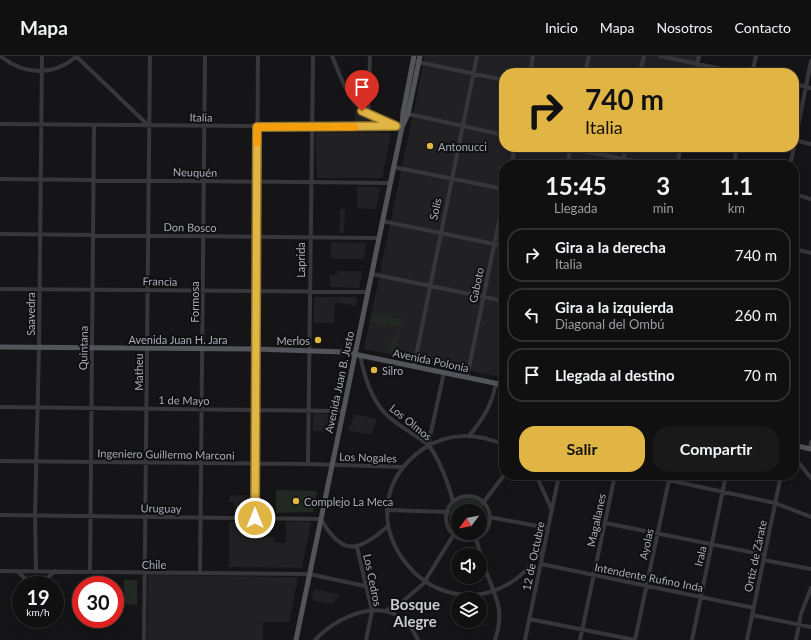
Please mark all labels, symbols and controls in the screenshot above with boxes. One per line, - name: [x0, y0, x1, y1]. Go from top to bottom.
- text: Mapa: [20, 16, 68, 39]
- text: Inicio: [545, 19, 578, 36]
- text: Mapa: [600, 19, 634, 36]
- text: Nosotros: [656, 19, 713, 36]
- text: Contacto: [735, 19, 791, 36]
- pin: [345, 70, 379, 111]
- icon: arrive: [351, 76, 373, 98]
- text: 740 m: [585, 82, 664, 116]
- icon: right: [519, 84, 571, 136]
- street label: Italia: [189, 110, 213, 124]
- text: Italia: [585, 116, 623, 138]
- place label: Antonucci: [438, 140, 487, 153]
- marker: Antonucci: [425, 141, 435, 151]
- street label: Neuquén: [173, 165, 217, 179]
- text: 15:45: [545, 171, 607, 200]
- text: 3: [656, 171, 670, 200]
- text: 1.1: [720, 171, 753, 200]
- street label: Solís: [426, 197, 444, 221]
- text: Llegada: [554, 200, 598, 216]
- text: min: [653, 200, 674, 216]
- text: km: [728, 200, 745, 216]
- street label: Don Bosco: [163, 220, 217, 234]
- text: Gira a la derecha: [555, 238, 666, 256]
- street label: Laprida: [294, 242, 307, 278]
- icon: right: [521, 244, 543, 266]
- text: 740 m: [735, 246, 777, 264]
- text: Italia: [555, 256, 582, 272]
- street label: Gaboto: [466, 266, 486, 304]
- street label: Francia: [143, 274, 177, 288]
- street label: Formosa: [188, 281, 201, 323]
- street label: Saavedra: [24, 292, 37, 336]
- text: Gira a la izquierda: [555, 298, 674, 316]
- icon: left: [521, 304, 543, 326]
- text: 260 m: [735, 306, 777, 324]
- text: Diagonal del Ombú: [555, 316, 665, 332]
- street label: Quintana: [76, 326, 90, 370]
- street label: Avenida Juan B. Justo: [322, 330, 356, 434]
- street label: Avenida Juan H. Jara: [128, 333, 228, 346]
- place label: Merlos: [277, 334, 310, 347]
- marker: Merlos: [313, 335, 323, 345]
- street label: Avenida Polonia: [392, 346, 470, 374]
- street label: Matheu: [132, 353, 145, 391]
- place label: Silro: [382, 364, 403, 377]
- icon: arrive: [521, 364, 543, 386]
- marker: Silro: [369, 365, 379, 375]
- text: Llegada al destino: [555, 366, 675, 384]
- text: 70 m: [743, 366, 777, 384]
- street label: 1 de Mayo: [158, 393, 210, 407]
- street label: Los Olmos: [387, 401, 435, 443]
- button: Salir: [519, 426, 645, 472]
- button: Compartir: [653, 426, 779, 472]
- street label: Ingeniero Guillermo Marconi: [97, 446, 235, 462]
- street label: Los Nogales: [339, 449, 397, 465]
- street label: Magallanes: [584, 492, 608, 548]
- place label: Complejo La Meca: [304, 495, 393, 508]
- marker: Complejo La Meca: [291, 496, 301, 506]
- position arrow: [234, 497, 276, 539]
- street label: Uruguay: [140, 501, 182, 515]
- north arrow: [451, 504, 487, 540]
- map controls: [451, 504, 487, 628]
- street label: Ortiz de Zárate: [741, 519, 769, 593]
- street label: 12 de Octubre: [519, 520, 547, 592]
- street label: Ayolas: [636, 527, 656, 561]
- street label: Irala: [691, 545, 709, 567]
- button: sound: [451, 548, 487, 584]
- street label: Los Cedros: [361, 553, 385, 608]
- street label: Chile: [142, 558, 166, 571]
- street label: Intendente Rufino Inda: [594, 560, 704, 594]
- speed limit sign: 30: [72, 576, 124, 628]
- text: 19: [26, 585, 50, 609]
- button: layers: [451, 592, 487, 628]
- district label: Bosque Alegre: [390, 595, 440, 630]
- text: km/h: [26, 606, 50, 618]

